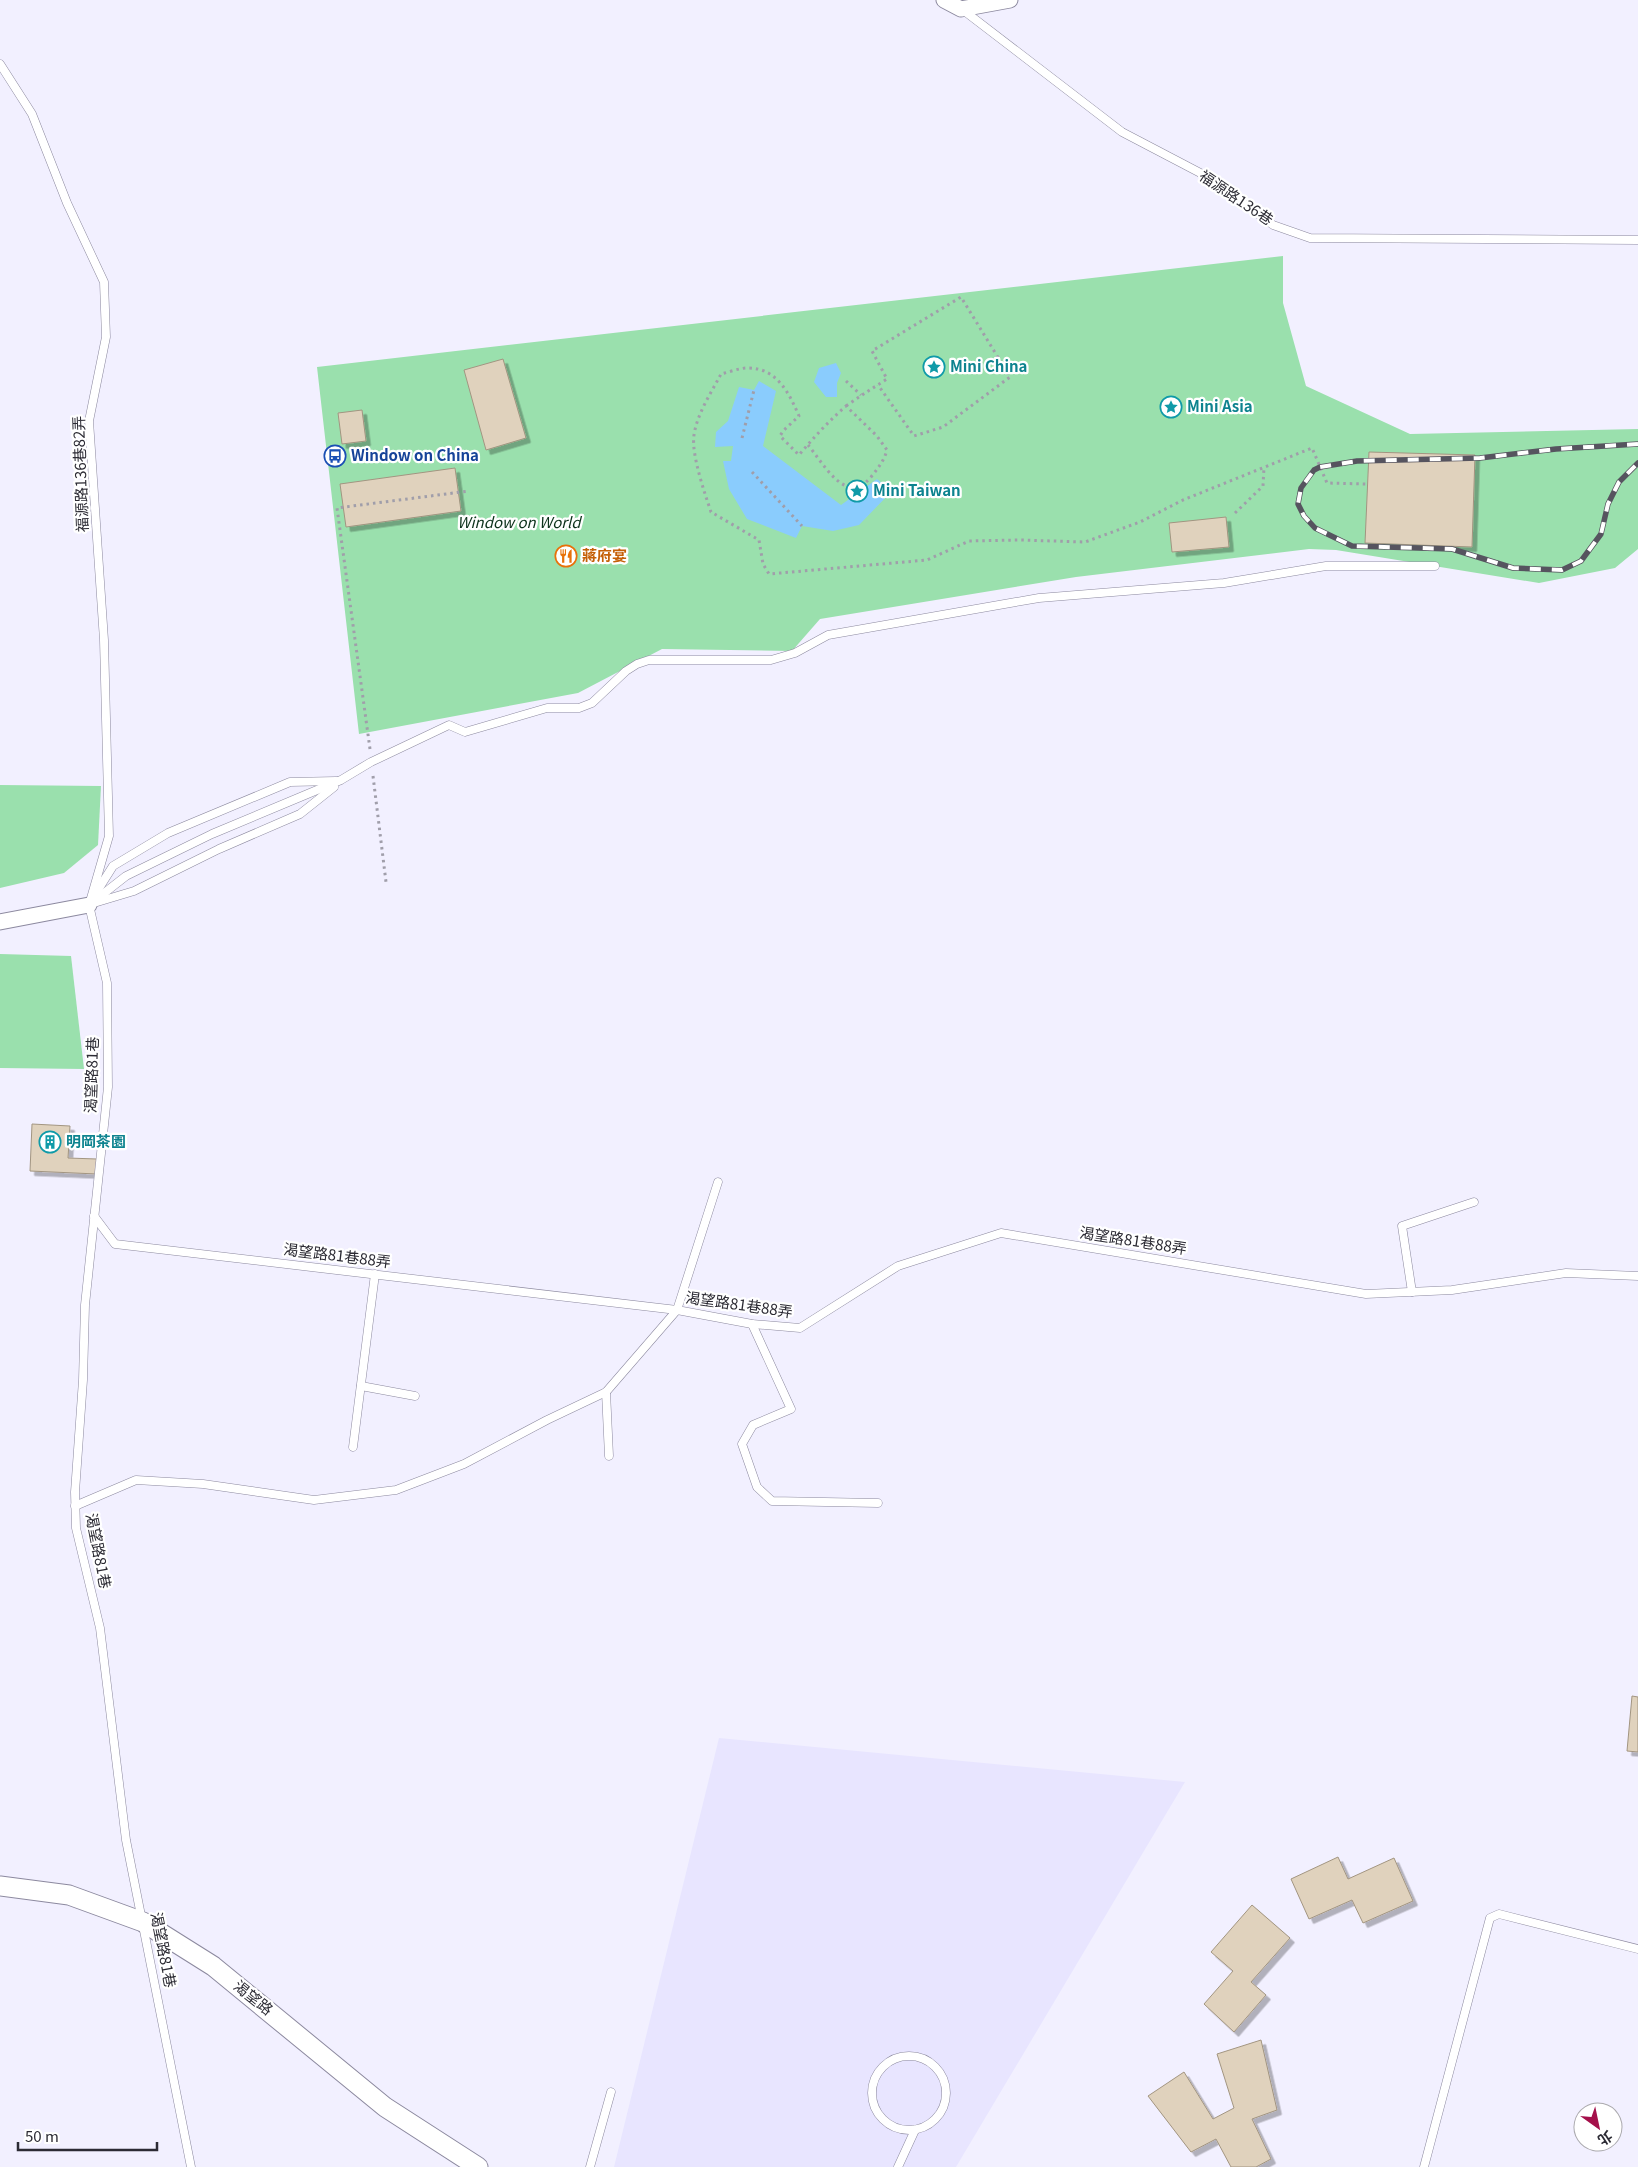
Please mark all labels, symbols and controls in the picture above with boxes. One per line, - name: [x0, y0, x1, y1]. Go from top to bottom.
- street label: 福源路136巷: [1196, 164, 1278, 229]
- place icon: Mini China: [922, 355, 946, 379]
- place label: Mini China: [950, 355, 1027, 376]
- place icon: Mini Asia: [1159, 395, 1183, 419]
- place label: Mini Asia: [1187, 395, 1253, 416]
- street label: 福源路136巷82弄: [67, 415, 92, 533]
- bus stop icon: Window on China: [323, 444, 347, 468]
- place label: Window on China: [351, 444, 479, 465]
- place icon: Mini Taiwan: [845, 479, 869, 503]
- place label: Mini Taiwan: [873, 479, 961, 500]
- park label: Window on World: [457, 511, 582, 532]
- restaurant icon: 蔣府宴: [554, 544, 578, 568]
- place label: 蔣府宴: [582, 544, 627, 565]
- street label: 渴望路81巷: [79, 1036, 102, 1114]
- building icon: 明岡茶園: [38, 1130, 62, 1154]
- place label: 明岡茶園: [66, 1130, 126, 1151]
- street label: 渴望路81巷88弄: [1078, 1221, 1188, 1258]
- street label: 渴望路81巷88弄: [282, 1237, 392, 1272]
- street label: 渴望路81巷88弄: [684, 1286, 794, 1321]
- street label: 渴望路81巷: [82, 1511, 117, 1590]
- street label: 渴望路81巷: [147, 1910, 182, 1989]
- street label: 渴望路: [230, 1975, 278, 2019]
- north arrow: [1573, 2102, 1623, 2152]
- scale bar: [18, 2120, 156, 2152]
- text: 50 m: [25, 2125, 59, 2146]
- text: 北: [1594, 2127, 1617, 2151]

